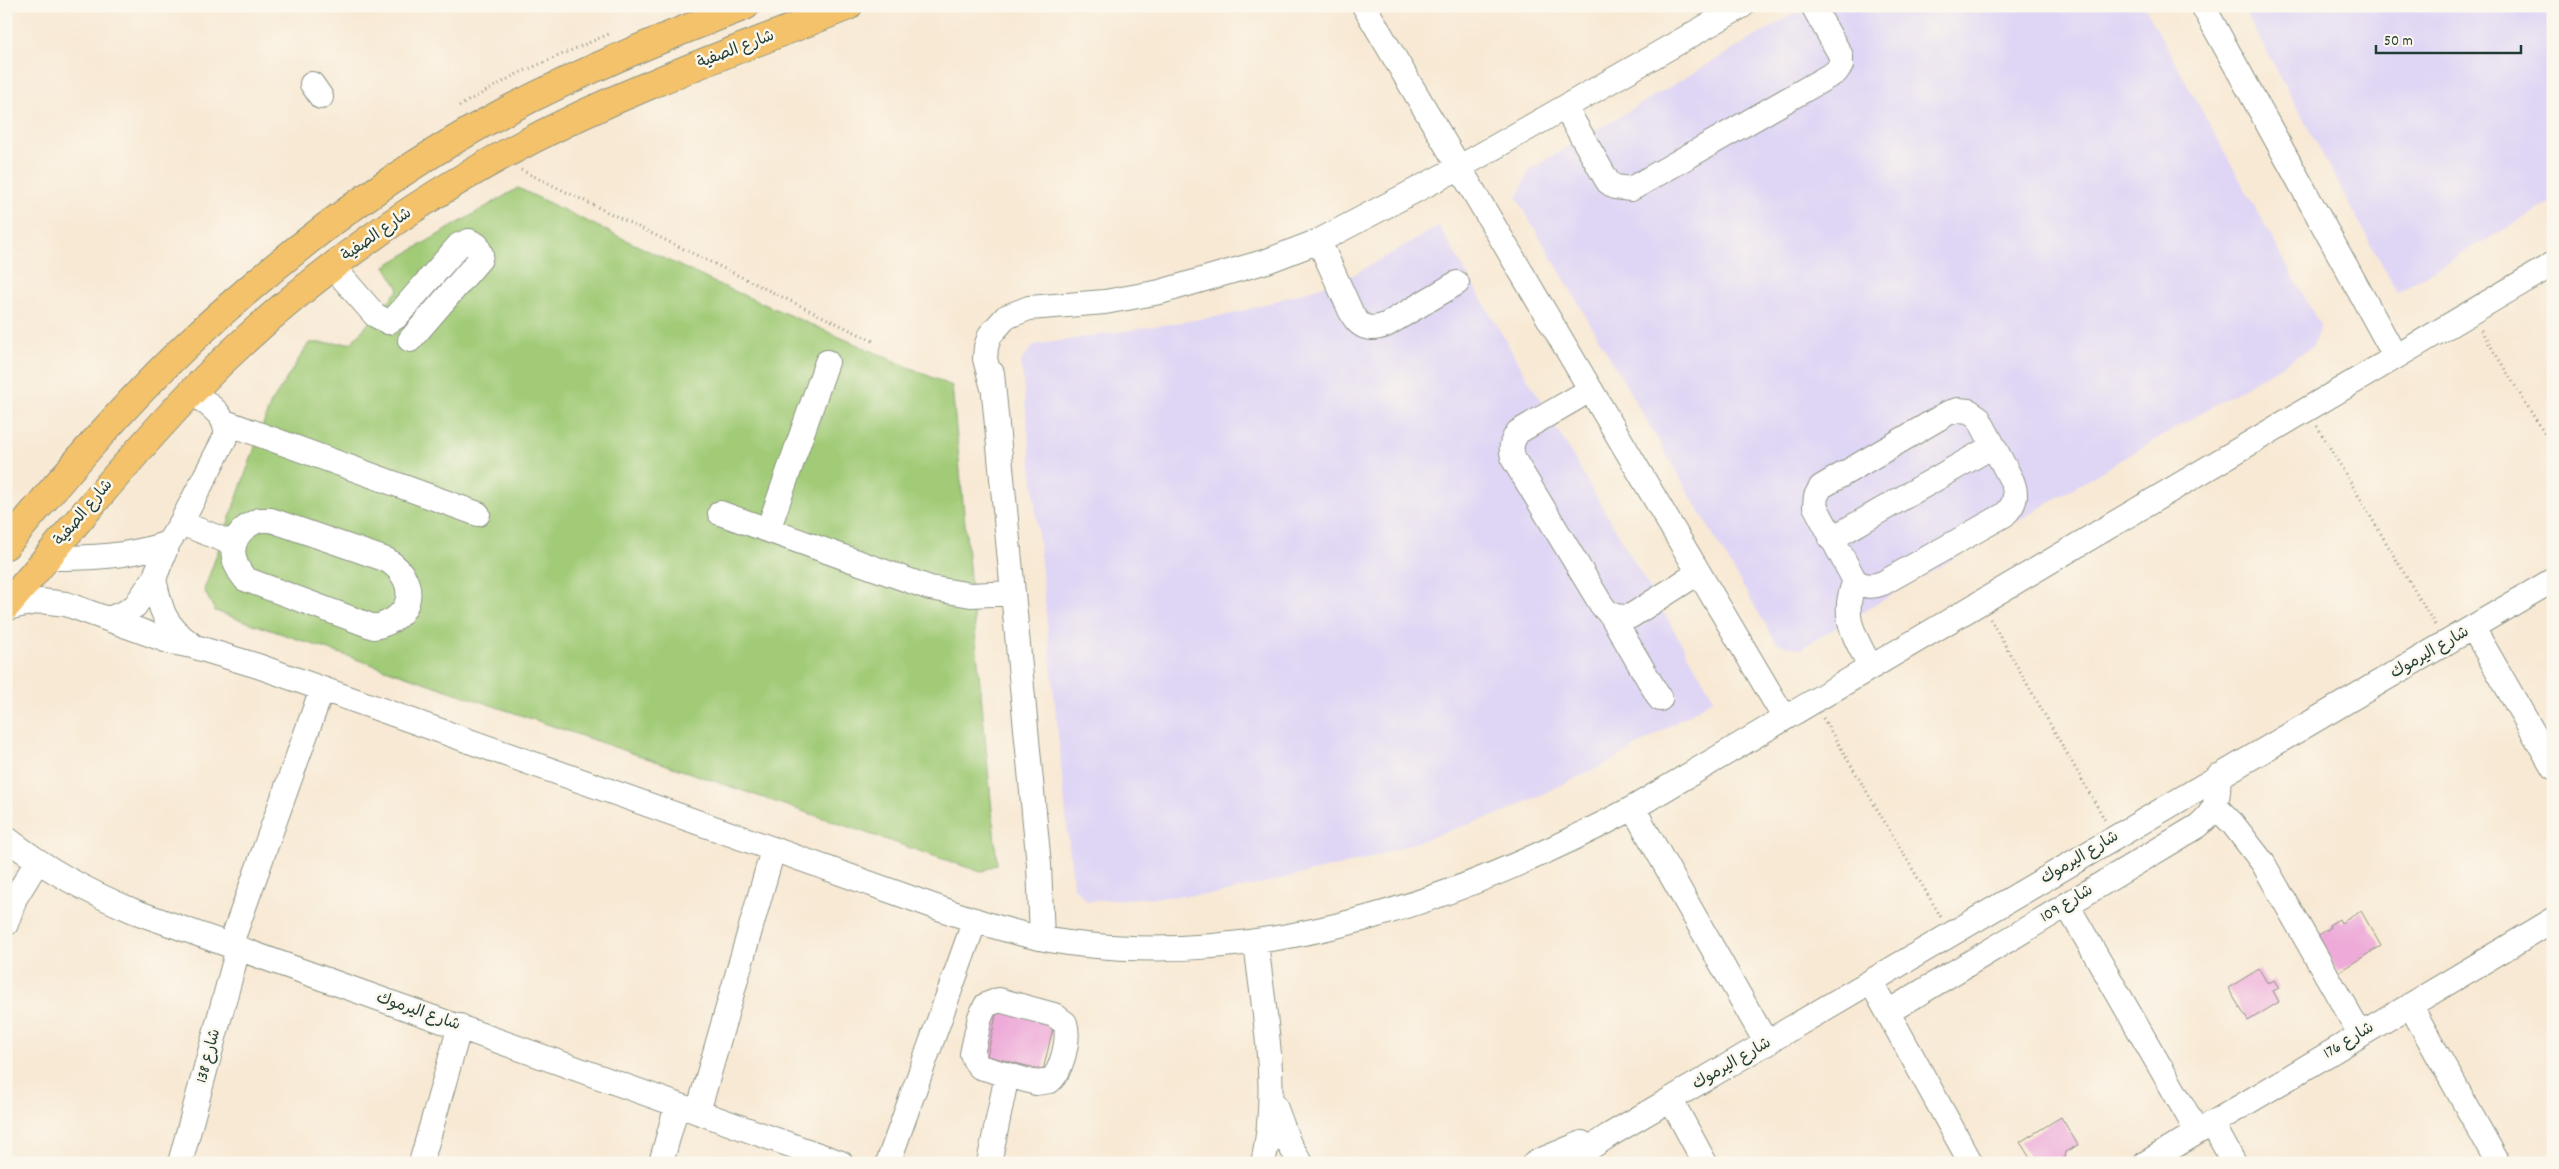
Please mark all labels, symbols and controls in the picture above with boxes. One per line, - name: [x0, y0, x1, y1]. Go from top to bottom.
- scale bar: [2376, 22, 2522, 54]
- street label: شارع الصفية: [694, 25, 778, 75]
- text: 50 m: [2384, 31, 2413, 53]
- street label: شارع الصفية: [337, 202, 417, 268]
- street label: شارع الصفية: [49, 475, 119, 551]
- street label: شارع اليرموك: [2386, 621, 2474, 685]
- street label: شارع اليرموك: [2036, 826, 2124, 890]
- street label: شارع 109: [2036, 879, 2098, 929]
- street label: شارع اليرموك: [373, 987, 463, 1037]
- street label: شارع 176: [2319, 1017, 2379, 1065]
- street label: شارع 138: [191, 1026, 227, 1086]
- street label: شارع اليرموك: [1688, 1032, 1776, 1096]

